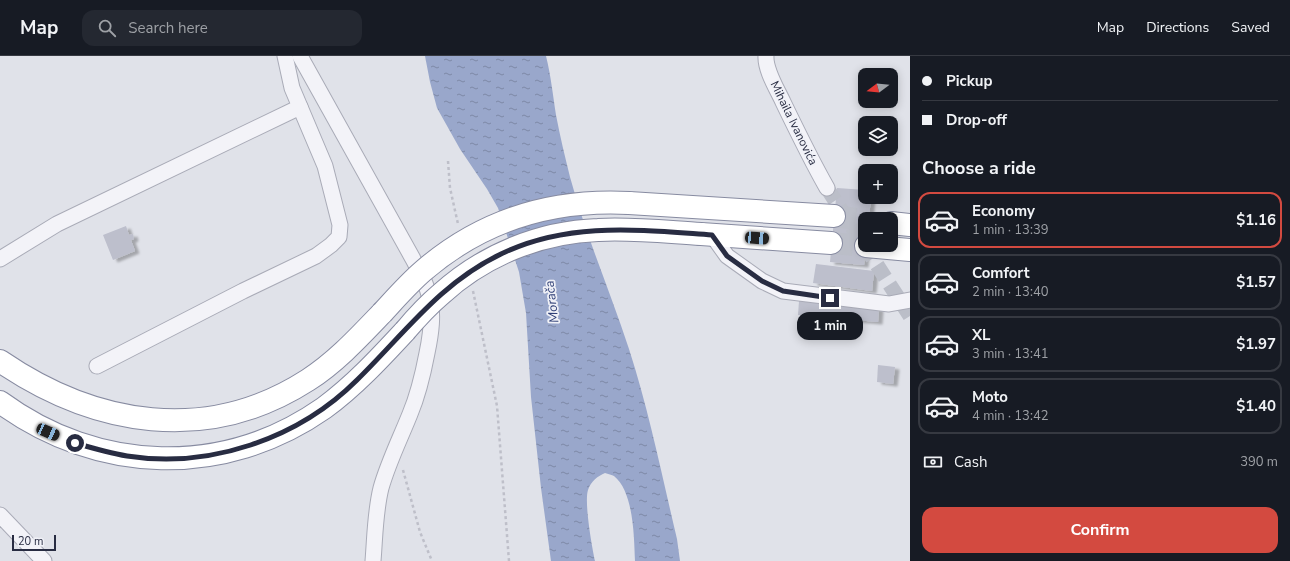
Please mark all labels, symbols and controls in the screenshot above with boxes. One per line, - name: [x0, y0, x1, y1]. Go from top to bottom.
- search box: [82, 10, 362, 46]
- text: Map: [20, 15, 58, 41]
- icon: search: [96, 17, 118, 39]
- text: Search here: [128, 18, 208, 38]
- text: Map: [1097, 18, 1124, 37]
- text: Directions: [1146, 18, 1209, 37]
- text: Saved: [1231, 18, 1270, 37]
- north arrow: [858, 68, 898, 108]
- map controls: [858, 68, 898, 252]
- text: Pickup: [946, 71, 992, 91]
- street label: Mihaila Ivanovića: [767, 78, 821, 168]
- text: Drop-off: [946, 110, 1007, 130]
- button: layers: [858, 116, 898, 156]
- text: Choose a ride: [922, 156, 1036, 180]
- button: +: [858, 164, 898, 204]
- text: Economy: [972, 201, 1035, 221]
- icon: car: [924, 202, 960, 238]
- text: $1.16: [1236, 210, 1276, 230]
- button: −: [858, 212, 898, 252]
- text: 1 min · 13:39: [972, 221, 1048, 239]
- car: [745, 231, 769, 245]
- text: Comfort: [972, 263, 1029, 283]
- icon: car: [924, 264, 960, 300]
- text: $1.57: [1236, 272, 1276, 292]
- water label: Morača: [540, 279, 564, 324]
- text: 2 min · 13:40: [972, 283, 1048, 301]
- route end: [821, 289, 839, 307]
- callout: 1 min: [797, 312, 863, 340]
- text: 1 min: [813, 317, 847, 335]
- text: XL: [972, 325, 991, 345]
- icon: car: [924, 326, 960, 362]
- text: $1.97: [1236, 334, 1276, 354]
- text: 3 min · 13:41: [972, 345, 1048, 363]
- text: Moto: [972, 387, 1008, 407]
- icon: car: [924, 388, 960, 424]
- text: $1.40: [1236, 396, 1276, 416]
- text: 4 min · 13:42: [972, 407, 1048, 425]
- car: [35, 422, 61, 442]
- route start: [66, 434, 84, 452]
- icon: cash: [922, 451, 944, 473]
- text: Cash: [954, 452, 988, 472]
- text: 390 m: [1240, 453, 1278, 471]
- button: Confirm: [922, 507, 1278, 553]
- scale bar: [12, 533, 56, 552]
- text: 20 m: [18, 534, 43, 549]

